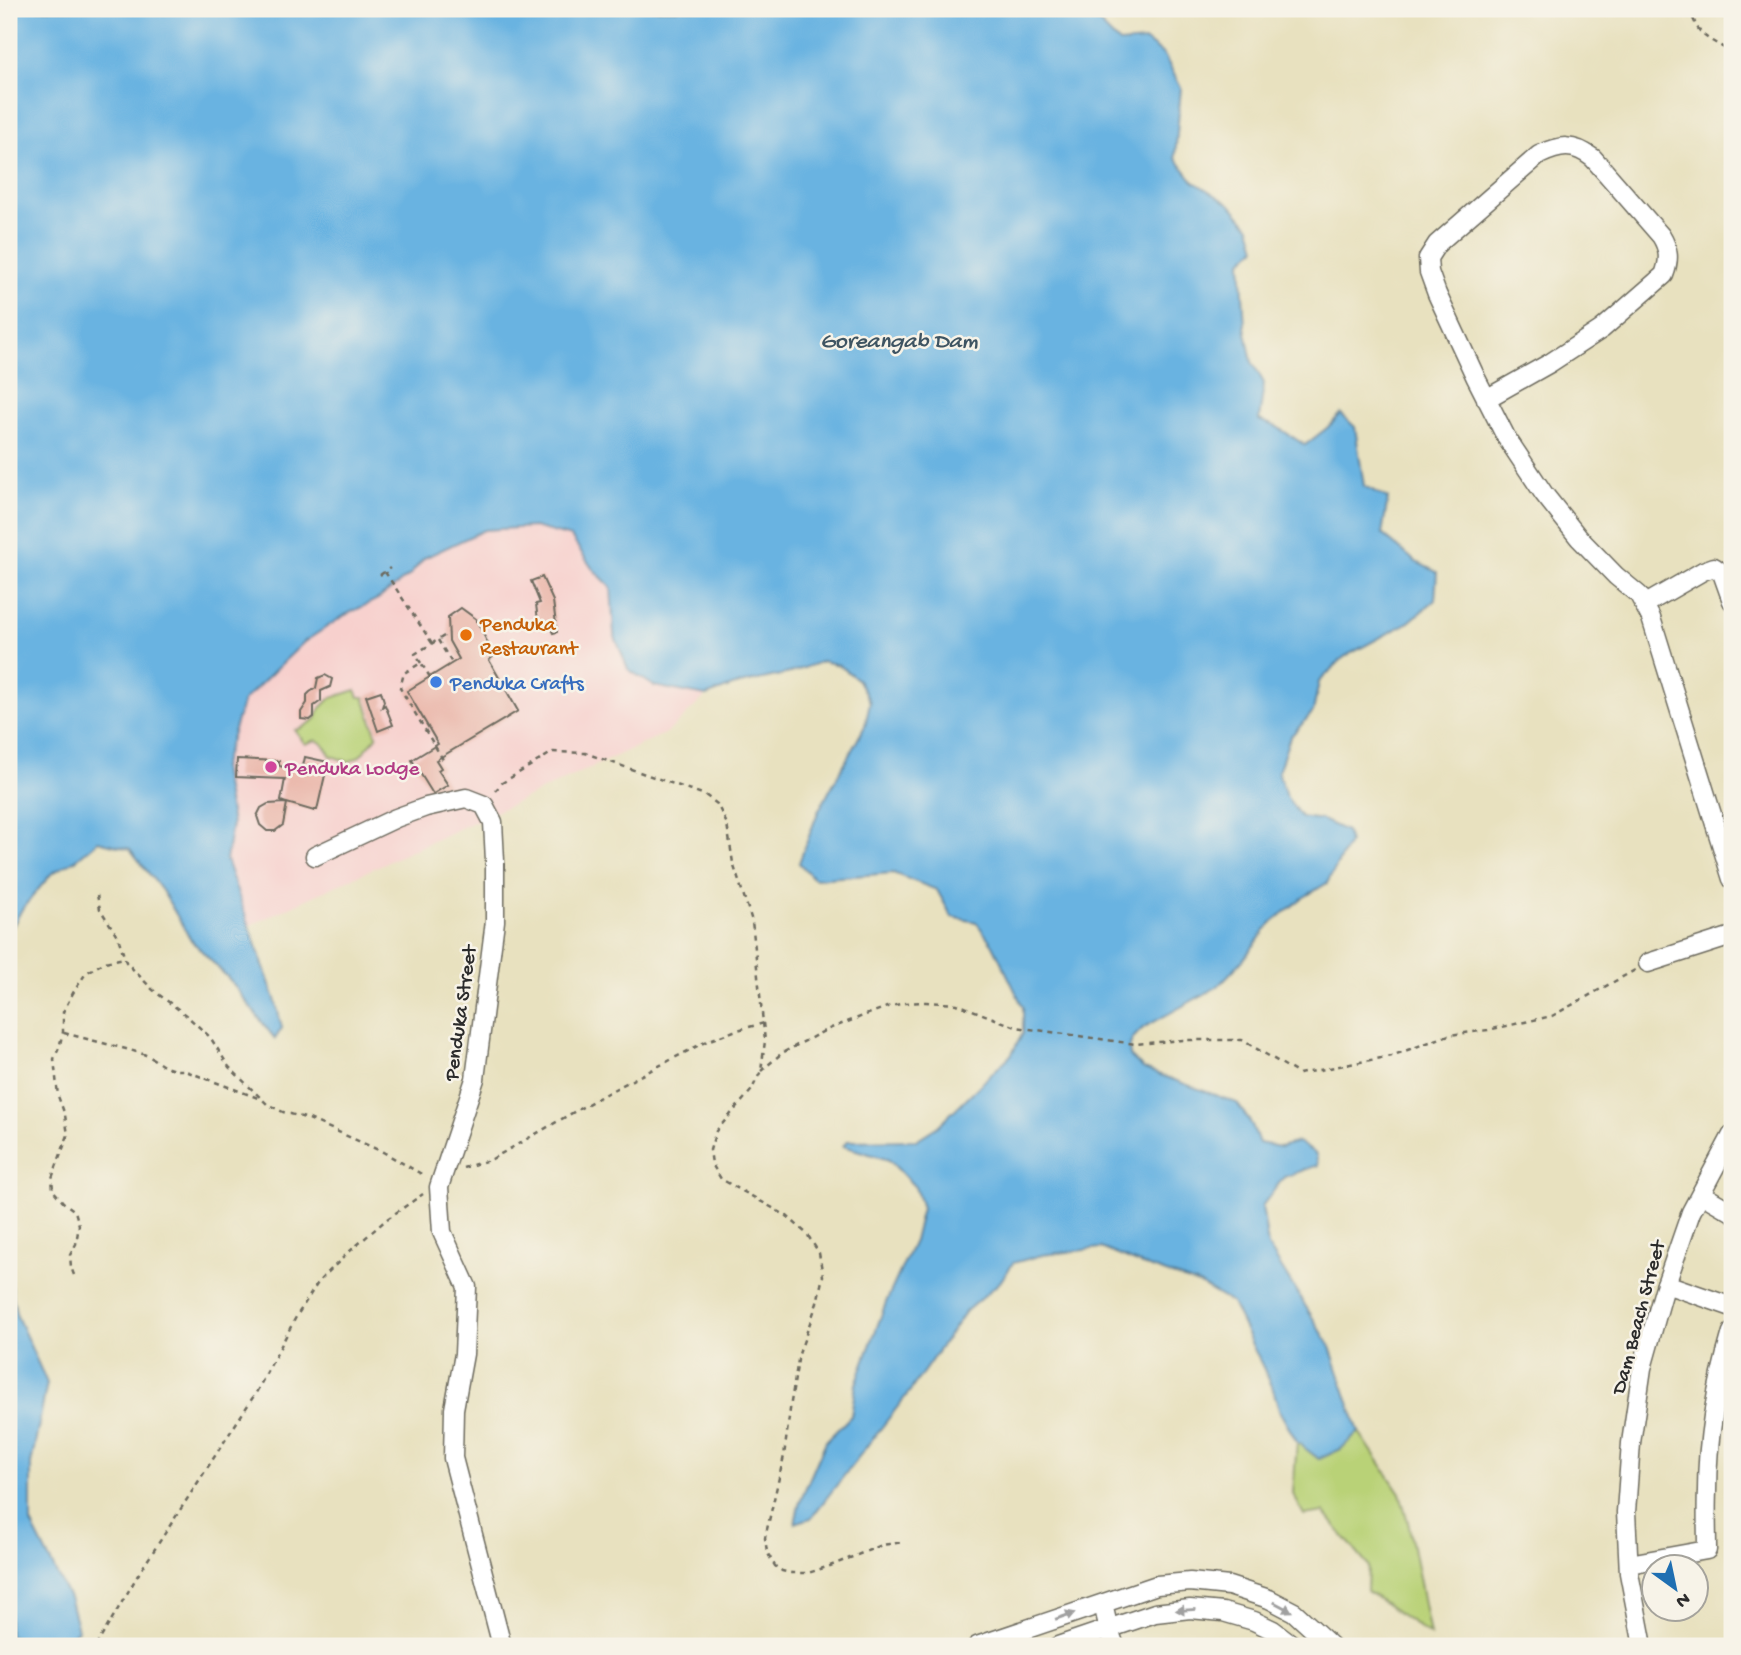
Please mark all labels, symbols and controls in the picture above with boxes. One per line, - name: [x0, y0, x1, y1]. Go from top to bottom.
- water label: Goreangab Dam: [820, 329, 979, 356]
- place label: Penduka Restaurant: [479, 614, 580, 663]
- marker: Penduka Restaurant: [458, 627, 474, 643]
- place label: Penduka Crafts: [449, 673, 585, 698]
- marker: Penduka Crafts: [428, 674, 444, 690]
- place label: Penduka Lodge: [284, 758, 420, 783]
- marker: Penduka Lodge: [263, 759, 279, 775]
- street label: Penduka Street: [440, 942, 485, 1084]
- street label: Dam Beach Street: [1607, 1236, 1674, 1399]
- north arrow: [1640, 1554, 1710, 1624]
- text: N: [1671, 1586, 1694, 1612]
- one-way arrow: [1273, 1601, 1293, 1612]
- one-way arrow: [1174, 1605, 1196, 1616]
- one-way arrow: [1054, 1610, 1075, 1621]

